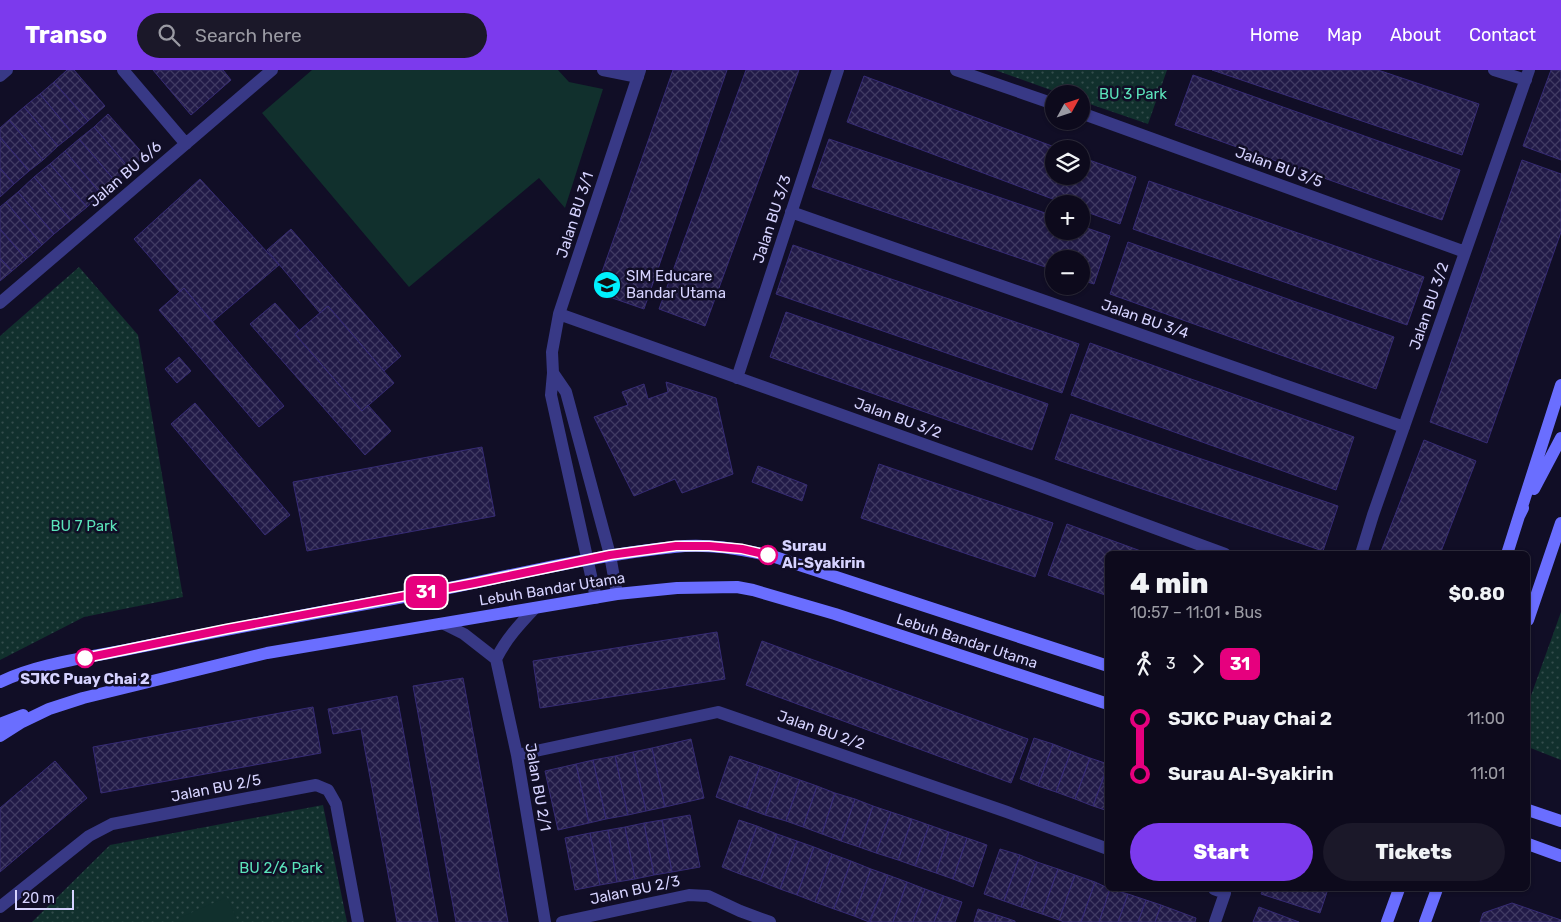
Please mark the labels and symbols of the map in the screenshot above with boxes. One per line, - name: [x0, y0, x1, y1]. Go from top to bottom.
- north arrow: [1045, 85, 1090, 130]
- park label: BU 3 Park: [1099, 85, 1167, 103]
- street label: Jalan BU 6/6: [85, 137, 165, 211]
- street label: Jalan BU 3/5: [1233, 143, 1325, 191]
- street label: Jalan BU 3/1: [553, 170, 597, 260]
- street label: Jalan BU 3/3: [749, 173, 795, 265]
- street label: Jalan BU 3/2: [1406, 260, 1452, 352]
- place label: SIM Educare Bandar Utama: [626, 267, 726, 302]
- school or university icon: SIM Educare Bandar Utama: [592, 270, 622, 300]
- street label: Jalan BU 3/4: [1099, 296, 1191, 342]
- street label: Jalan BU 3/2: [852, 394, 944, 442]
- park label: BU 7 Park: [51, 517, 118, 535]
- place label: Surau Al-Syakirin: [782, 537, 865, 572]
- marker: Surau Al-Syakirin: [758, 545, 778, 565]
- street label: Lebuh Bandar Utama: [478, 569, 626, 609]
- line badge: 31: [404, 576, 448, 608]
- street label: Lebuh Bandar Utama: [894, 610, 1040, 672]
- marker: SJKC Puay Chai 2: [75, 648, 95, 668]
- place label: SJKC Puay Chai 2: [20, 670, 150, 688]
- street label: Jalan BU 2/2: [775, 707, 867, 753]
- street label: Jalan BU 2/1: [521, 742, 555, 832]
- street label: Jalan BU 2/5: [169, 770, 263, 806]
- park label: BU 2/6 Park: [239, 859, 323, 877]
- street label: Jalan BU 2/3: [588, 872, 682, 908]
- scale bar: [15, 887, 74, 910]

